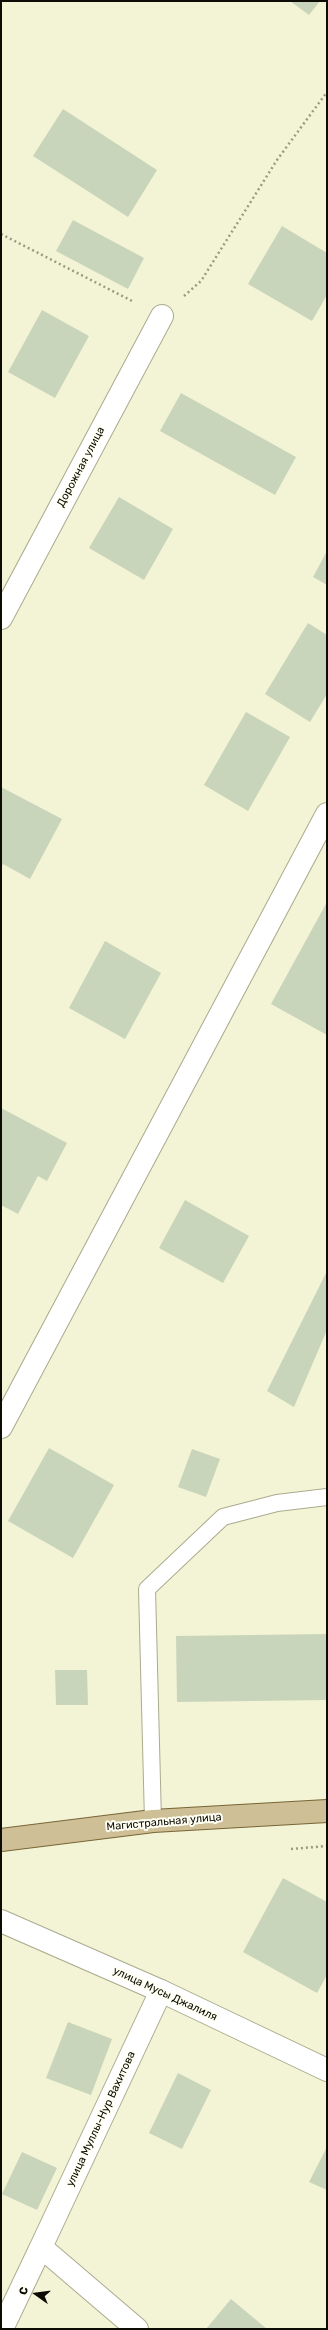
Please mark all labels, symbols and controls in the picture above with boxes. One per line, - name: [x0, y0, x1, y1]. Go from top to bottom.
- street label: Дорожная улица: [54, 425, 108, 509]
- street label: Магистральная улица: [106, 1810, 222, 1834]
- street label: улица Мусы Джалиля: [111, 1964, 219, 2024]
- street label: улица Муллы-Нур Вахитова: [64, 2049, 138, 2189]
- north arrow: [16, 2274, 56, 2314]
- text: С: [17, 2286, 31, 2296]

